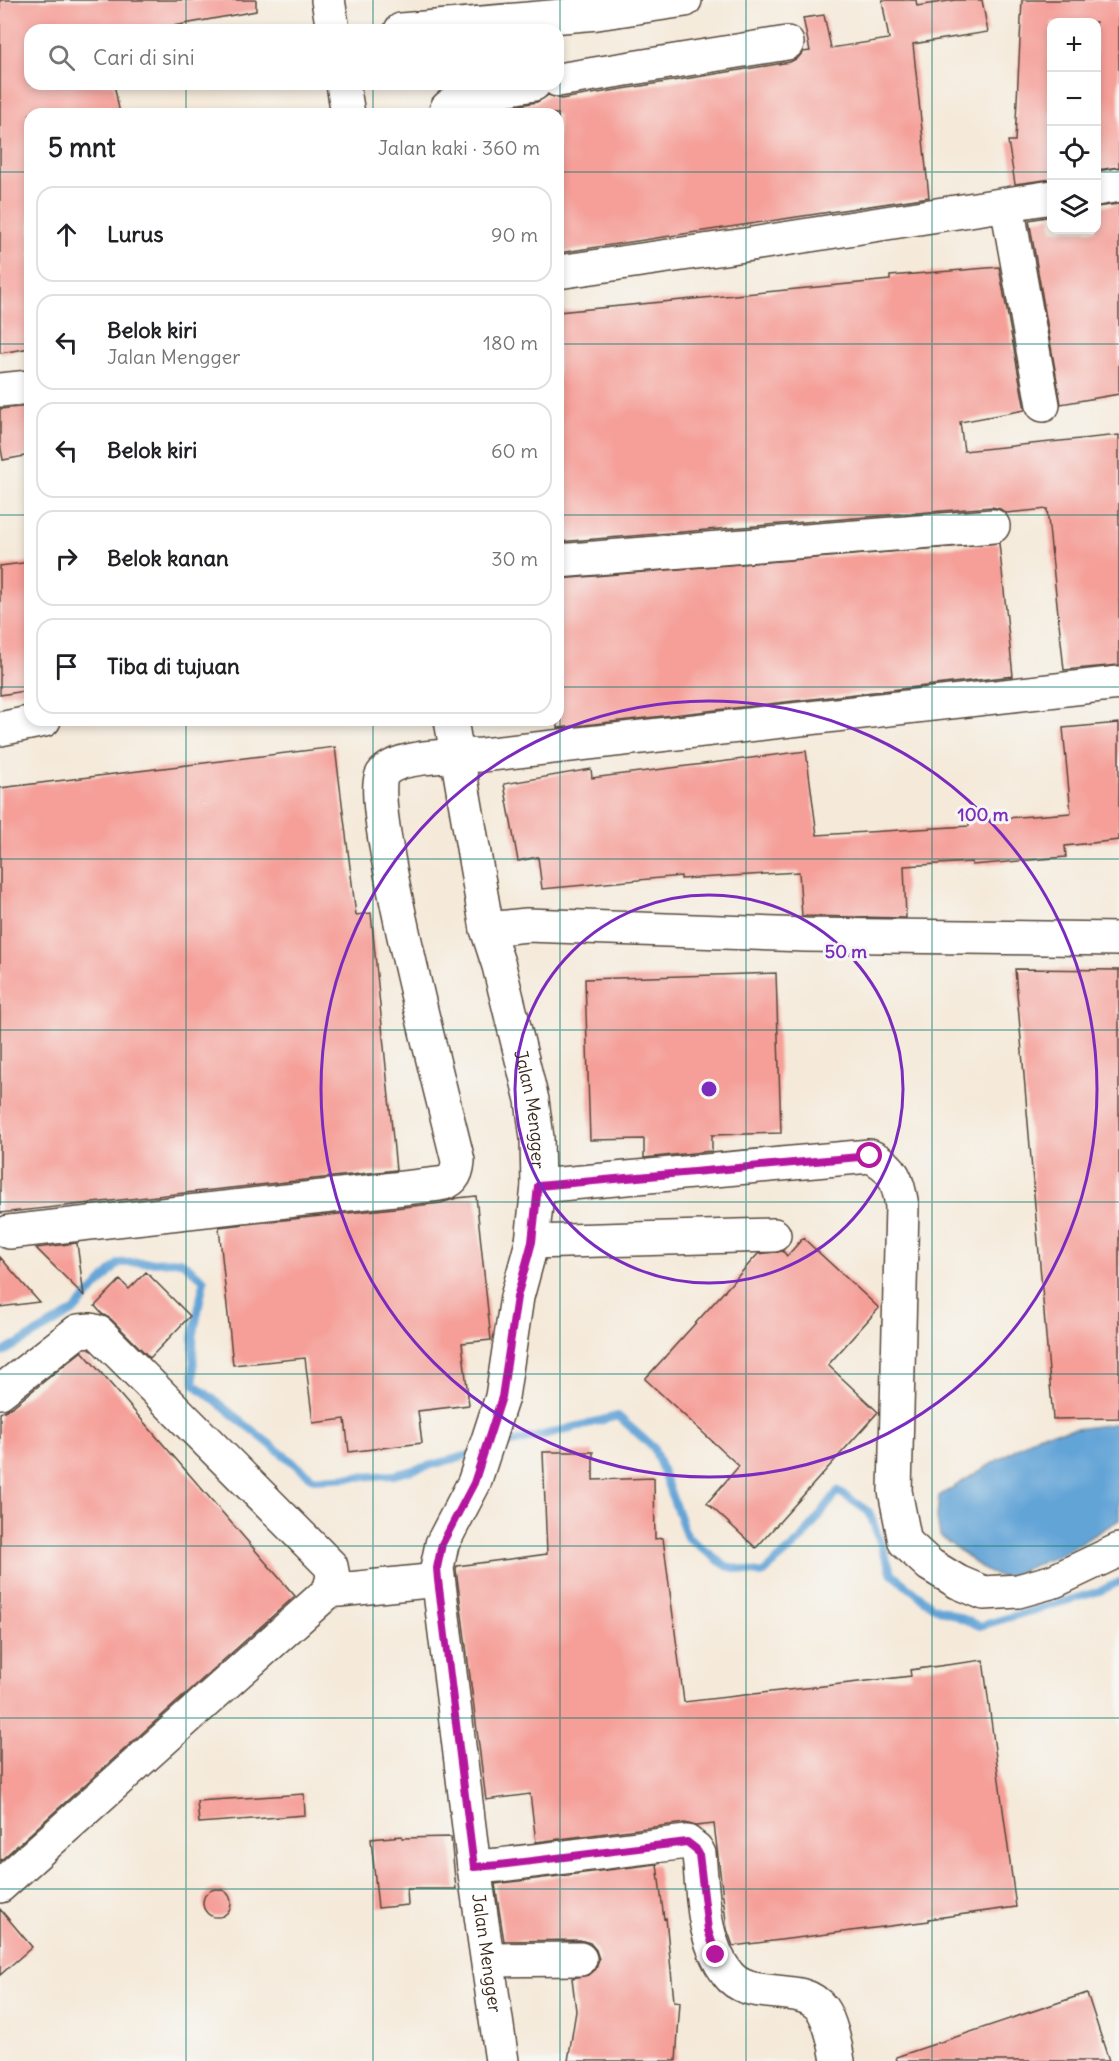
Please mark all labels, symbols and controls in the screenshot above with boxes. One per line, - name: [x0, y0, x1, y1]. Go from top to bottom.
- map controls: [1047, 18, 1101, 234]
- button: +: [1047, 18, 1101, 72]
- search box: [24, 24, 564, 90]
- icon: search: [45, 41, 78, 74]
- text: Cari di sini: [93, 43, 195, 71]
- button: −: [1047, 72, 1101, 126]
- button: locate: [1047, 126, 1101, 180]
- text: 5 mnt: [48, 131, 116, 164]
- text: Jalan kaki · 360 m: [378, 135, 540, 160]
- button: layers: [1047, 180, 1101, 234]
- icon: ahead: [50, 218, 83, 251]
- text: Lurus: [107, 220, 163, 248]
- text: 90 m: [491, 222, 538, 247]
- text: Belok kiri: [107, 316, 197, 344]
- icon: left: [50, 326, 83, 359]
- text: 180 m: [483, 330, 538, 355]
- text: Jalan Mengger: [107, 344, 240, 369]
- icon: left: [50, 434, 83, 467]
- text: Belok kiri: [107, 436, 197, 464]
- text: 60 m: [491, 438, 538, 463]
- icon: right: [50, 542, 83, 575]
- text: Belok kanan: [107, 544, 229, 572]
- text: 30 m: [491, 546, 538, 571]
- icon: arrive: [50, 650, 83, 683]
- text: Tiba di tujuan: [107, 652, 240, 680]
- text: 100 m: [958, 803, 1009, 826]
- text: 50 m: [825, 940, 867, 963]
- street label: Jalan Mengger: [509, 1048, 550, 1170]
- centre of rings: [699, 1079, 719, 1099]
- route start: [856, 1142, 882, 1168]
- street label: Jalan Mengger: [467, 1892, 507, 2015]
- route end: [702, 1941, 728, 1967]

